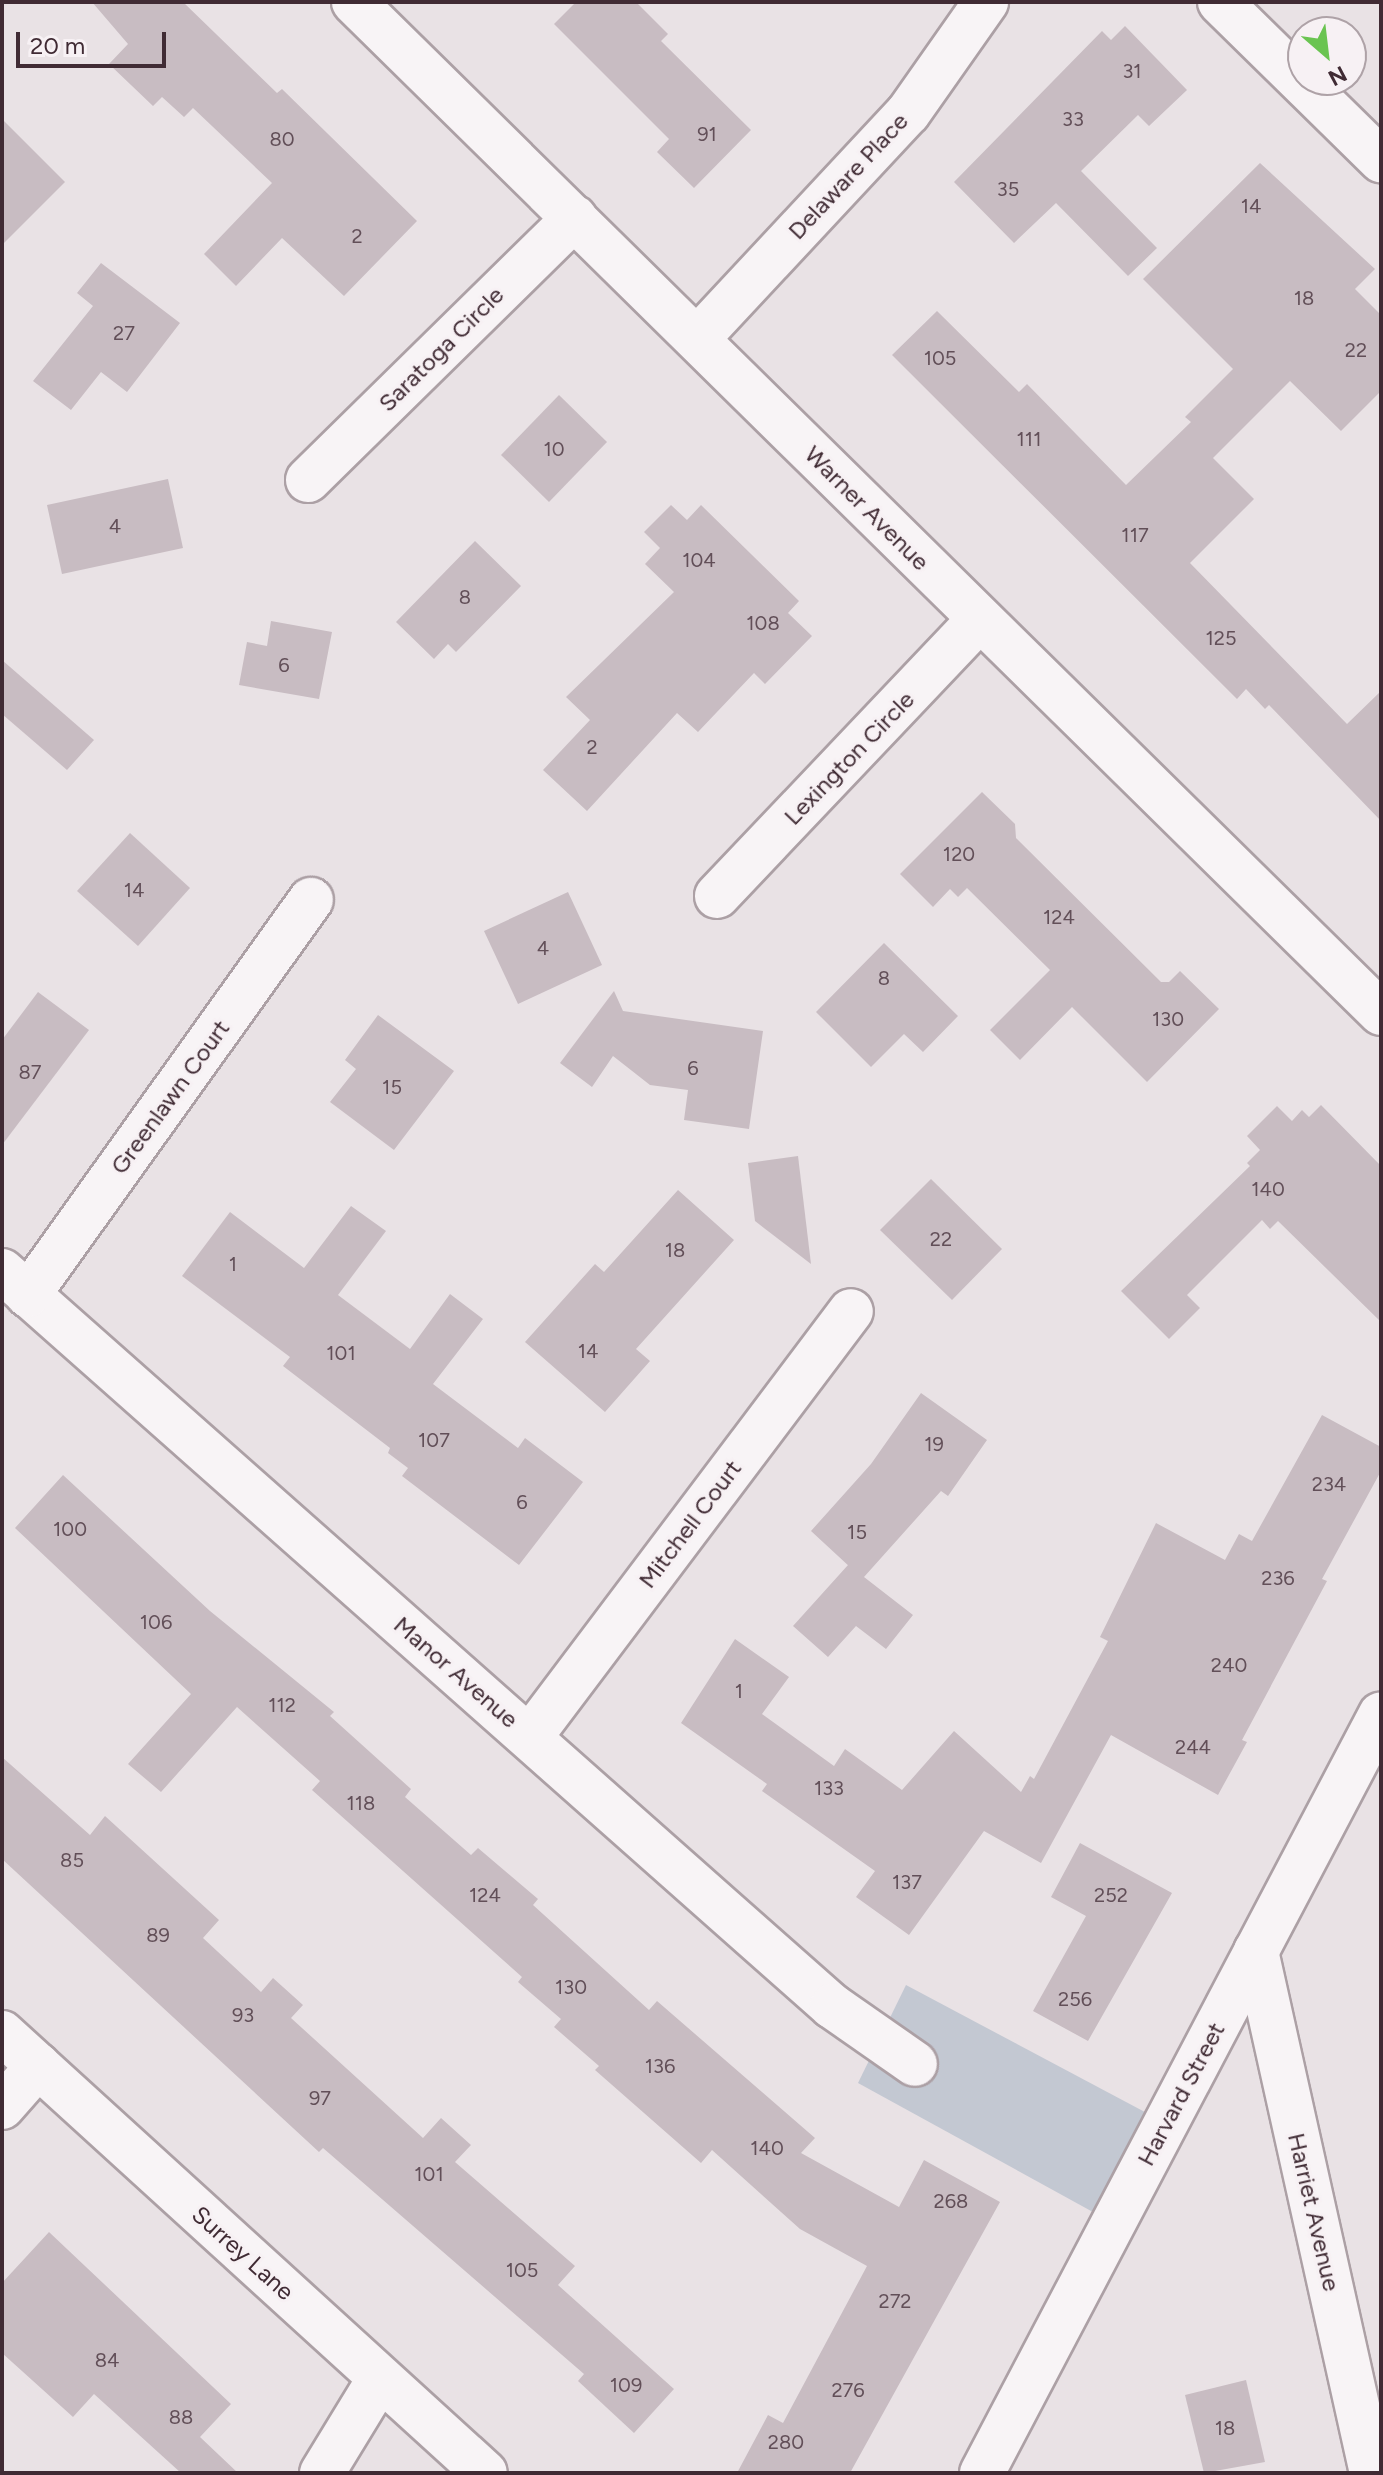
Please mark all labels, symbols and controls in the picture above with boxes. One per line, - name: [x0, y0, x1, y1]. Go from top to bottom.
- scale bar: [20, 16, 170, 66]
- north arrow: [1287, 16, 1367, 96]
- text: 20 m: [30, 31, 85, 60]
- house number: 31: [1122, 59, 1142, 83]
- text: N: [1324, 60, 1351, 92]
- street label: Delaware Place: [782, 107, 914, 245]
- house number: 33: [1062, 107, 1084, 131]
- house number: 91: [697, 122, 717, 146]
- house number: 80: [269, 127, 295, 151]
- house number: 35: [997, 177, 1019, 201]
- house number: 14: [1241, 194, 1261, 218]
- house number: 2: [351, 224, 363, 248]
- street label: Saratoga Circle: [373, 281, 509, 417]
- house number: 18: [1294, 286, 1314, 310]
- house number: 27: [113, 321, 135, 345]
- house number: 22: [1345, 338, 1367, 362]
- house number: 105: [924, 346, 956, 370]
- house number: 111: [1017, 427, 1041, 451]
- house number: 10: [543, 437, 565, 461]
- street label: Warner Avenue: [799, 440, 935, 576]
- house number: 4: [109, 514, 121, 538]
- house number: 117: [1121, 523, 1149, 547]
- house number: 104: [682, 548, 716, 572]
- house number: 8: [459, 585, 471, 609]
- house number: 108: [746, 611, 780, 635]
- house number: 125: [1206, 626, 1236, 650]
- house number: 6: [278, 653, 290, 677]
- street label: Lexington Circle: [778, 685, 920, 831]
- house number: 2: [586, 735, 598, 759]
- house number: 120: [943, 842, 975, 866]
- house number: 14: [124, 878, 144, 902]
- house number: 124: [1043, 905, 1075, 929]
- house number: 4: [537, 936, 549, 960]
- house number: 8: [878, 966, 890, 990]
- house number: 130: [1152, 1007, 1184, 1031]
- street label: Greenlawn Court: [105, 1014, 235, 1180]
- house number: 6: [687, 1056, 699, 1080]
- house number: 87: [18, 1060, 42, 1084]
- house number: 15: [382, 1075, 402, 1099]
- house number: 140: [1251, 1177, 1285, 1201]
- house number: 22: [930, 1227, 952, 1251]
- house number: 18: [665, 1238, 685, 1262]
- house number: 1: [229, 1252, 237, 1276]
- house number: 14: [578, 1339, 598, 1363]
- house number: 101: [326, 1341, 356, 1365]
- house number: 107: [418, 1428, 450, 1452]
- house number: 19: [924, 1432, 944, 1456]
- street label: Mitchell Court: [633, 1454, 747, 1594]
- house number: 234: [1312, 1472, 1346, 1496]
- house number: 6: [516, 1490, 528, 1514]
- house number: 100: [53, 1517, 87, 1541]
- house number: 15: [847, 1520, 867, 1544]
- house number: 236: [1261, 1566, 1295, 1590]
- house number: 106: [140, 1610, 172, 1634]
- street label: Manor Avenue: [388, 1610, 524, 1734]
- house number: 240: [1211, 1653, 1247, 1677]
- house number: 1: [735, 1679, 743, 1703]
- house number: 112: [268, 1693, 296, 1717]
- house number: 244: [1175, 1735, 1211, 1759]
- house number: 133: [814, 1776, 844, 1800]
- house number: 118: [347, 1791, 375, 1815]
- house number: 85: [60, 1848, 84, 1872]
- house number: 137: [892, 1870, 922, 1894]
- house number: 124: [469, 1883, 501, 1907]
- house number: 252: [1094, 1883, 1128, 1907]
- house number: 89: [146, 1923, 170, 1947]
- house number: 130: [555, 1975, 587, 1999]
- house number: 256: [1058, 1987, 1092, 2011]
- house number: 93: [232, 2003, 254, 2027]
- street label: Harvard Street: [1131, 2017, 1231, 2171]
- house number: 136: [645, 2054, 675, 2078]
- house number: 97: [309, 2086, 331, 2110]
- street label: Harriet Avenue: [1282, 2130, 1346, 2294]
- house number: 140: [750, 2136, 784, 2160]
- house number: 101: [414, 2162, 444, 2186]
- house number: 268: [934, 2189, 968, 2213]
- street label: Surrey Lane: [186, 2200, 300, 2306]
- house number: 105: [506, 2258, 538, 2282]
- house number: 272: [878, 2289, 912, 2313]
- house number: 84: [95, 2348, 119, 2372]
- house number: 109: [610, 2373, 642, 2397]
- house number: 276: [831, 2378, 865, 2402]
- house number: 88: [169, 2405, 193, 2429]
- house number: 18: [1215, 2416, 1235, 2440]
- house number: 280: [768, 2430, 804, 2454]

